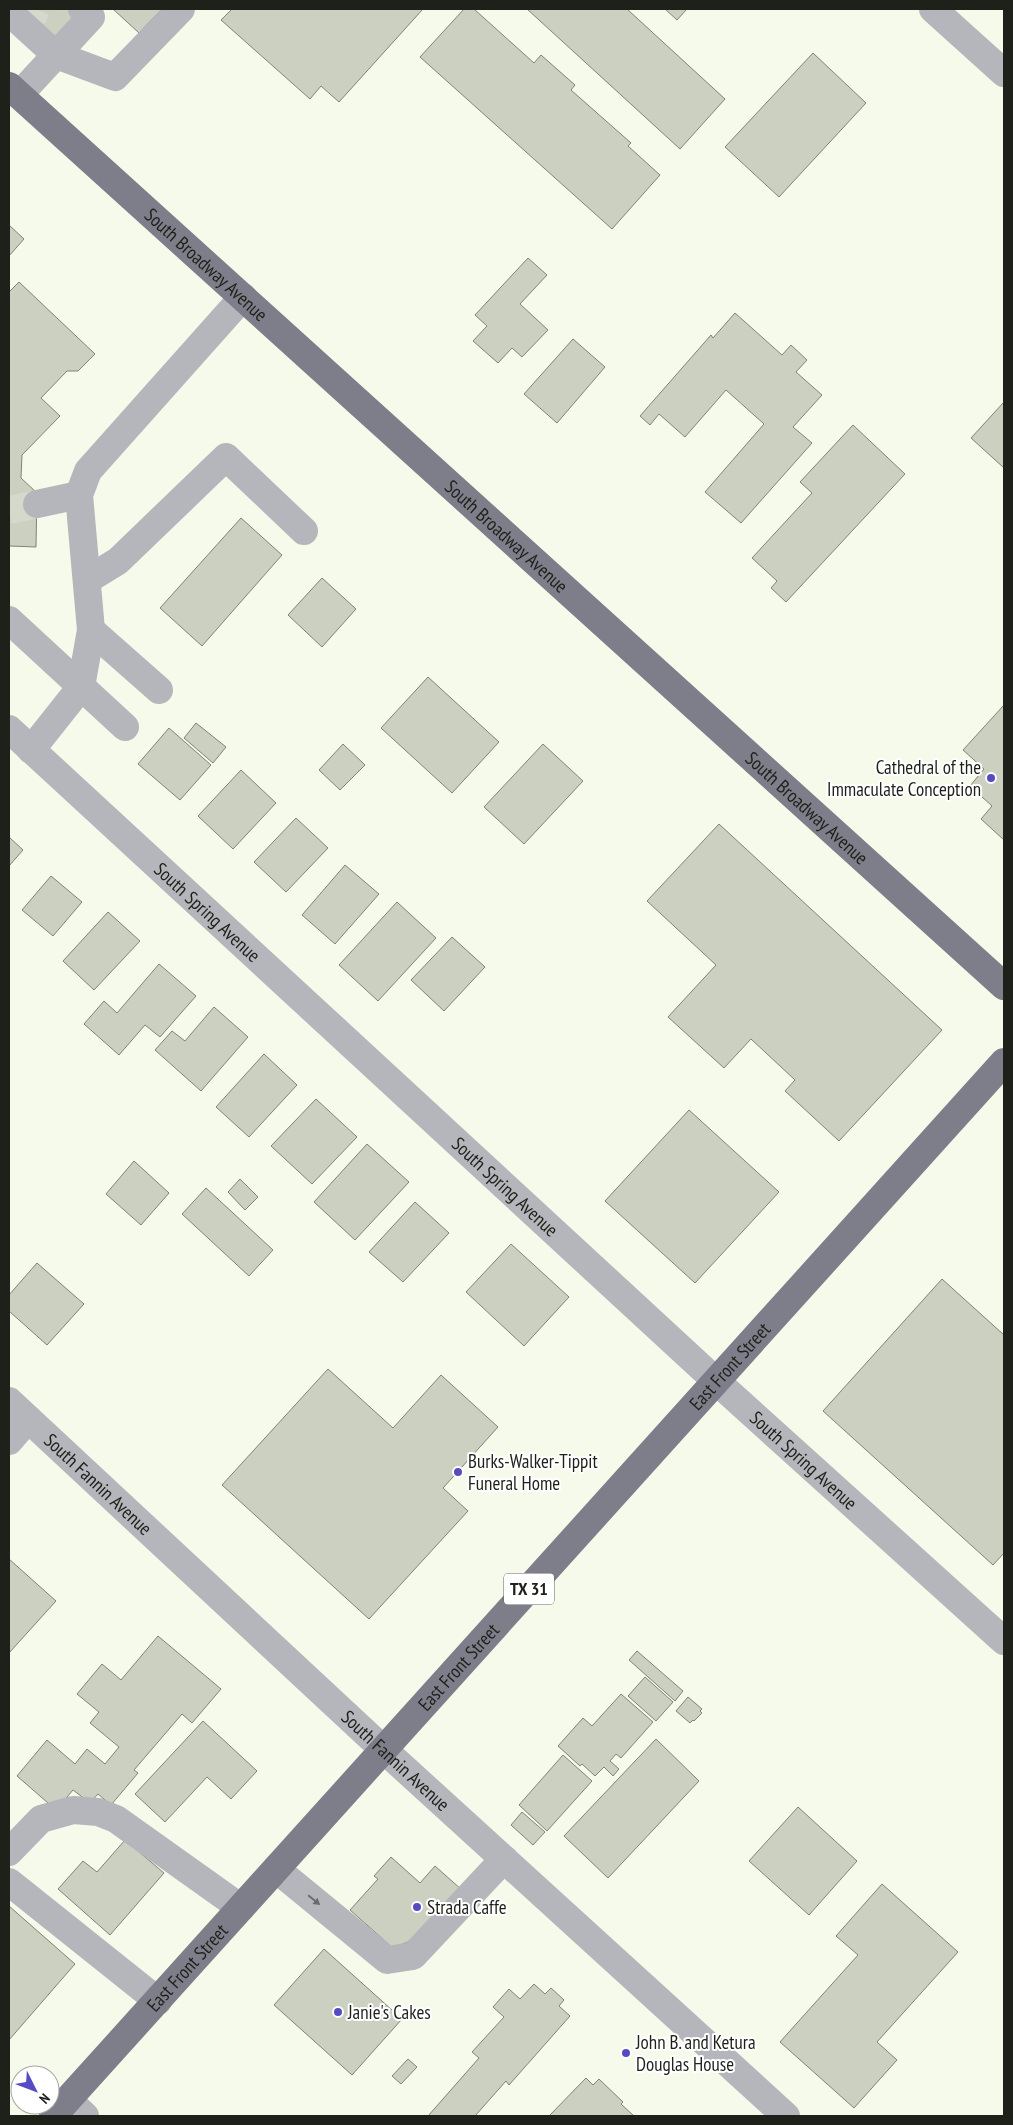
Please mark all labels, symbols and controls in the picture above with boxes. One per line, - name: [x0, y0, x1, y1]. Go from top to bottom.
- street label: South Broadway Avenue: [140, 203, 273, 326]
- street label: South Broadway Avenue: [440, 474, 573, 598]
- street label: South Broadway Avenue: [741, 746, 874, 870]
- place label: Cathedral of the Immaculate Conception: [827, 755, 981, 801]
- marker: Cathedral of the Immaculate Conception: [985, 772, 997, 784]
- street label: South Spring Avenue: [149, 857, 266, 967]
- street label: South Spring Avenue: [447, 1132, 563, 1242]
- street label: East Front Street: [684, 1317, 776, 1415]
- street label: South Spring Avenue: [745, 1406, 862, 1515]
- street label: South Fannin Avenue: [39, 1428, 157, 1540]
- place label: Burks-Walker-Tippit Funeral Home: [468, 1449, 598, 1495]
- marker: Burks-Walker-Tippit Funeral Home: [452, 1466, 464, 1478]
- road number: TX 31: [504, 1574, 554, 1605]
- street label: East Front Street: [413, 1617, 504, 1716]
- street label: South Fannin Avenue: [337, 1705, 455, 1816]
- one-way arrow: [307, 1894, 320, 1905]
- place label: Strada Caffe: [427, 1895, 507, 1919]
- marker: Strada Caffe: [411, 1901, 423, 1913]
- street label: East Front Street: [141, 1918, 233, 2016]
- place label: Janie's Cakes: [347, 2000, 431, 2024]
- marker: Janie's Cakes: [332, 2006, 344, 2018]
- place label: John B. and Ketura Douglas House: [635, 2030, 756, 2076]
- marker: John B. and Ketura Douglas House: [620, 2047, 632, 2059]
- north arrow: [10, 2065, 60, 2115]
- text: N: [35, 2090, 54, 2108]

